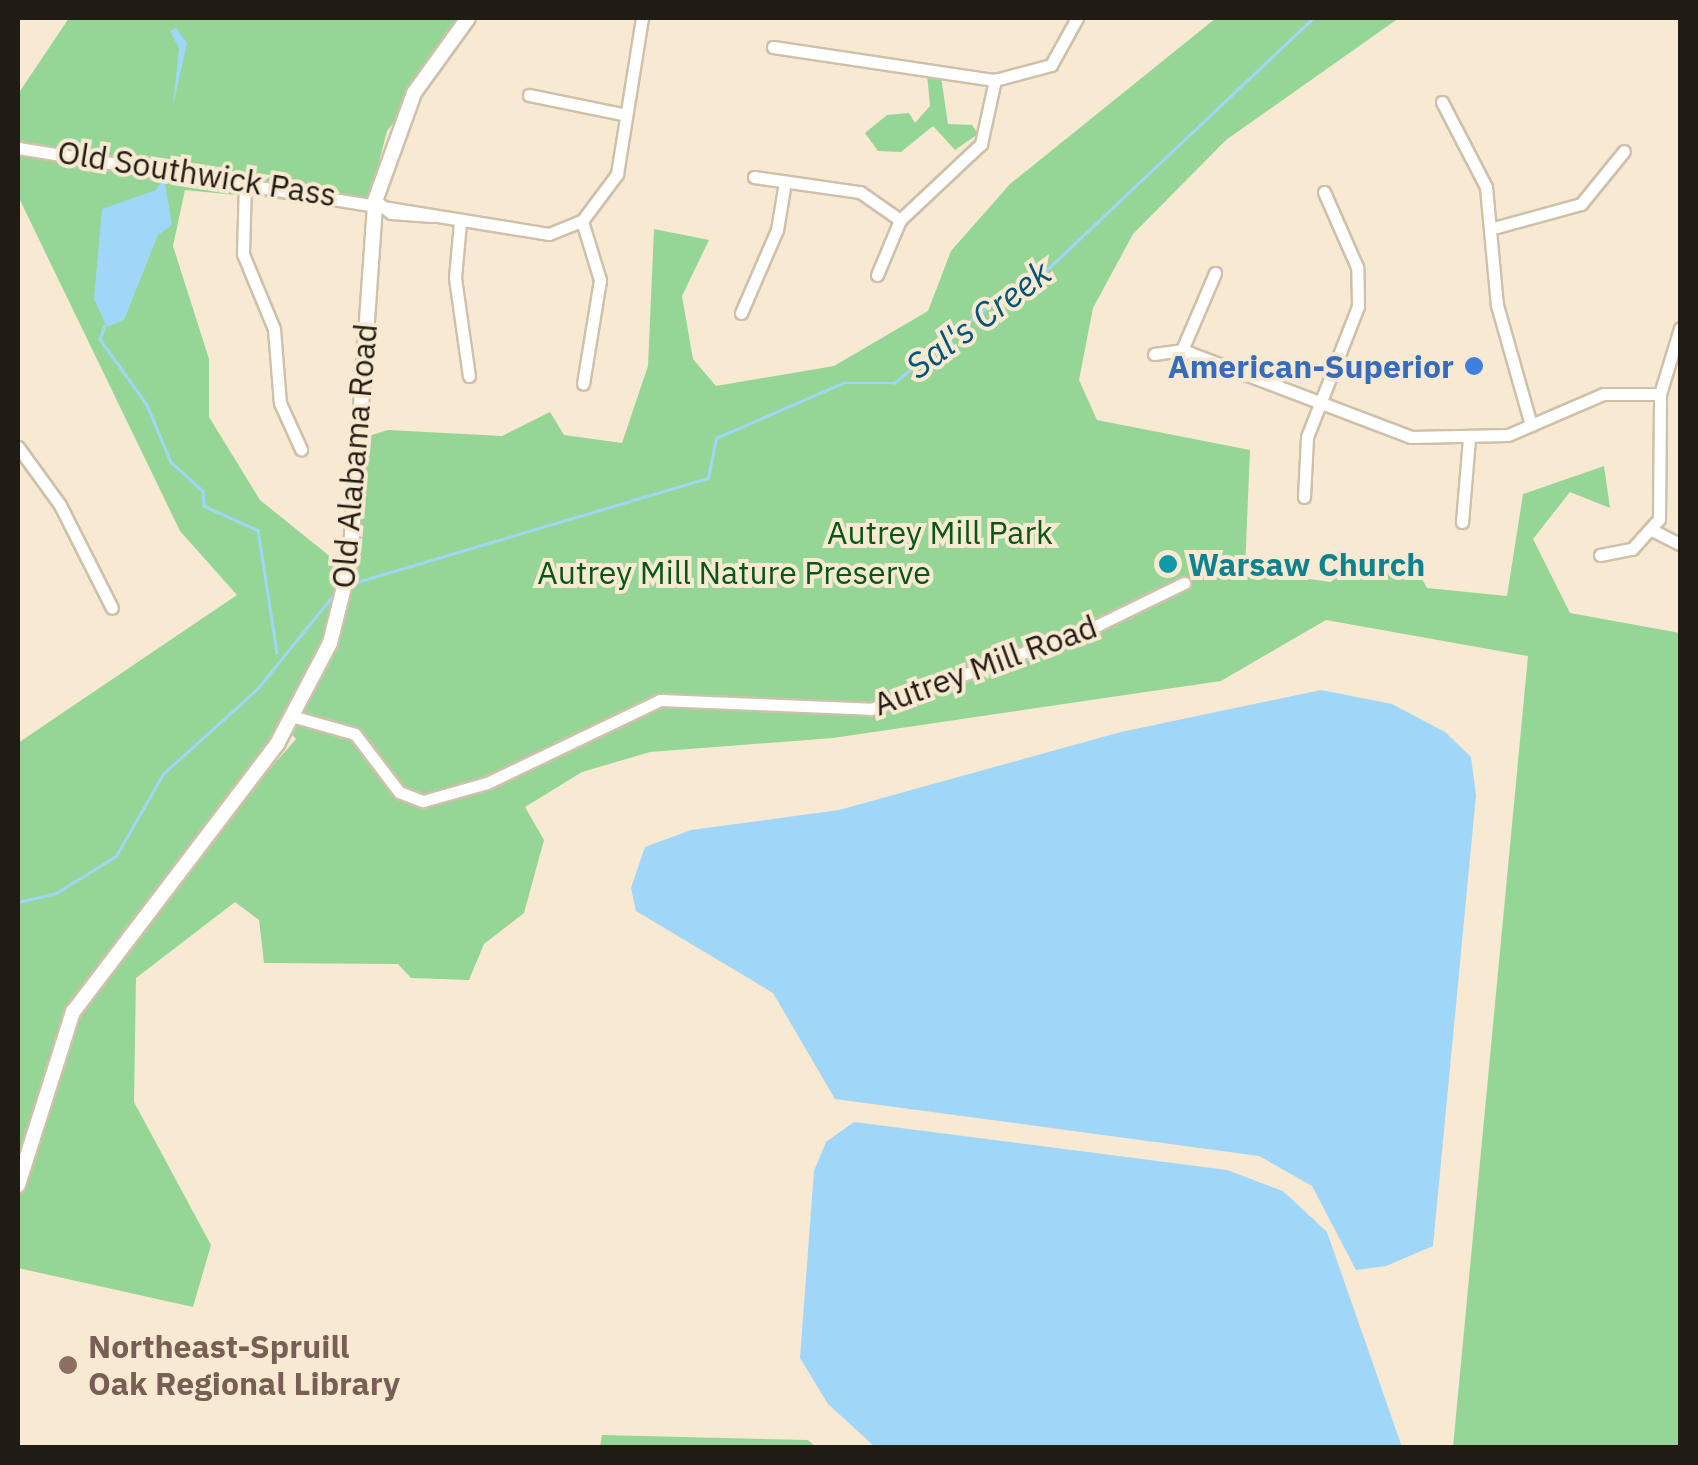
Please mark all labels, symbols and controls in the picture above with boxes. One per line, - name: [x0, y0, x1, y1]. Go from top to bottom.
- street label: Old Southwick Pass: [55, 132, 339, 214]
- water label: Sal's Creek: [897, 251, 1059, 387]
- street label: Old Alabama Road: [323, 322, 385, 590]
- place label: American-Superior: [1168, 347, 1454, 385]
- marker: American-Superior: [1463, 355, 1485, 377]
- park label: Autrey Mill Park: [827, 513, 1053, 551]
- place label: Warsaw Church: [1188, 545, 1425, 583]
- park label: Autrey Mill Nature Preserve: [537, 553, 931, 591]
- marker: Warsaw Church: [1157, 553, 1179, 575]
- street label: Autrey Mill Road: [868, 607, 1102, 723]
- place label: Northeast-Spruill Oak Regional Library: [88, 1328, 400, 1403]
- marker: Northeast-Spruill Oak Regional Library: [57, 1354, 79, 1376]

